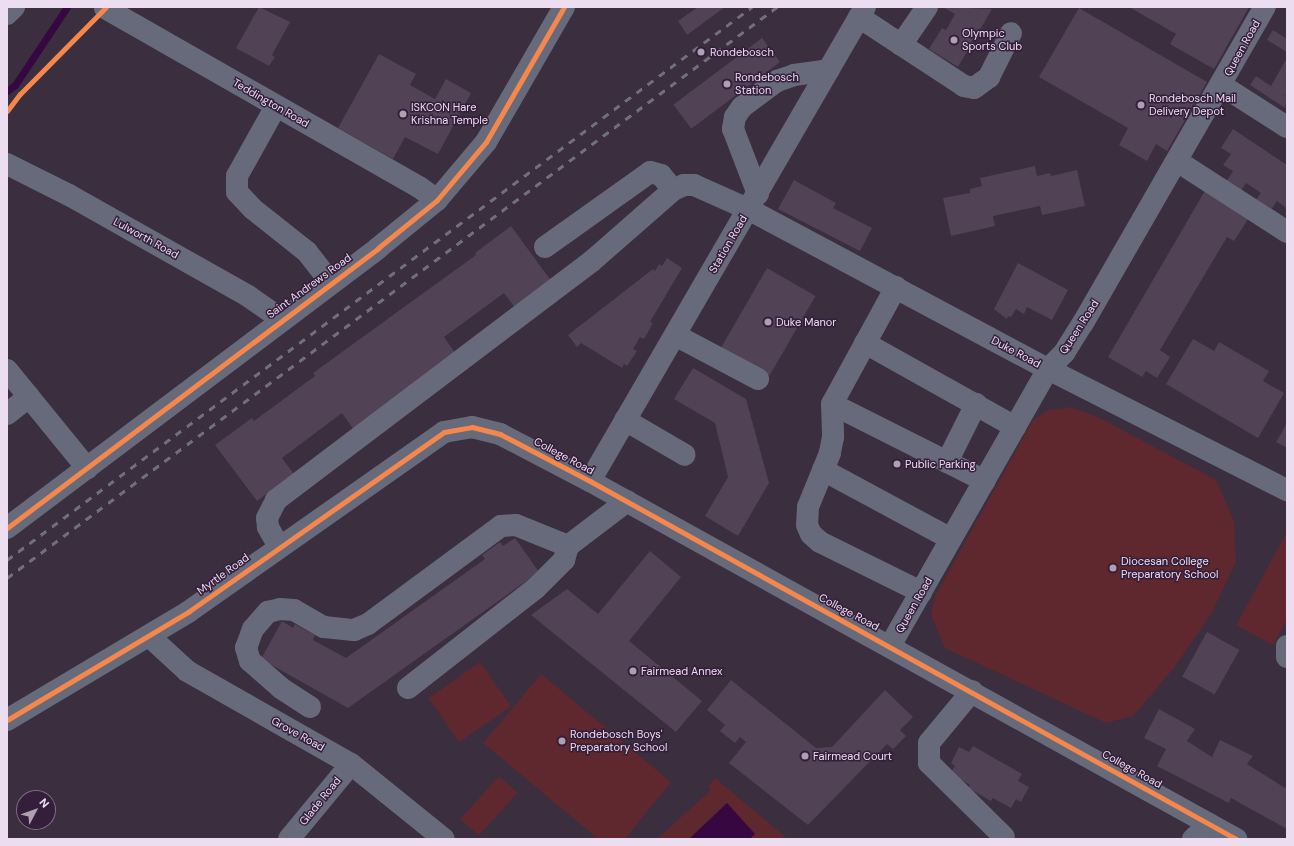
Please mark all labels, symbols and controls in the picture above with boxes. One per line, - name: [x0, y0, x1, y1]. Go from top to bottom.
- street label: Queen Road: [1221, 18, 1263, 78]
- place label: Olympic Sports Club: [962, 27, 1022, 53]
- marker: Olympic Sports Club: [949, 35, 959, 45]
- place label: Rondebosch: [710, 45, 774, 59]
- marker: Rondebosch: [695, 46, 707, 58]
- place label: Rondebosch Station: [735, 71, 799, 97]
- street label: Teddington Road: [231, 76, 311, 130]
- marker: Rondebosch Station: [722, 79, 732, 89]
- place label: Rondebosch Mail Delivery Depot: [1149, 92, 1236, 118]
- marker: Rondebosch Mail Delivery Depot: [1136, 100, 1146, 110]
- place label: ISKCON Hare Krishna Temple: [411, 101, 488, 127]
- marker: ISKCON Hare Krishna Temple: [398, 109, 408, 119]
- street label: Station Road: [706, 213, 750, 275]
- street label: Lulworth Road: [111, 215, 181, 261]
- street label: Saint Andrews Road: [264, 251, 354, 321]
- street label: Queen Road: [1057, 297, 1101, 357]
- place label: Duke Manor: [776, 315, 836, 329]
- marker: Duke Manor: [763, 317, 773, 327]
- street label: Duke Road: [989, 334, 1043, 370]
- street label: College Road: [532, 435, 596, 477]
- place label: Public Parking: [905, 457, 976, 471]
- marker: Public Parking: [892, 459, 902, 469]
- street label: Myrtle Road: [194, 551, 252, 597]
- place label: Diocesan College Preparatory School: [1121, 555, 1219, 581]
- marker: Diocesan College Preparatory School: [1108, 563, 1118, 573]
- street label: Queen Road: [893, 575, 935, 635]
- street label: College Road: [817, 591, 881, 633]
- place label: Fairmead Annex: [641, 664, 722, 678]
- marker: Fairmead Annex: [628, 666, 638, 676]
- street label: Grove Road: [269, 714, 327, 754]
- place label: Rondebosch Boys' Preparatory School: [570, 728, 668, 754]
- marker: Rondebosch Boys' Preparatory School: [557, 736, 567, 746]
- street label: College Road: [1100, 747, 1164, 791]
- place label: Fairmead Court: [813, 749, 892, 763]
- marker: Fairmead Court: [800, 751, 810, 761]
- street label: Glade Road: [296, 774, 344, 828]
- north arrow: [16, 790, 56, 830]
- text: N: [36, 795, 52, 810]

